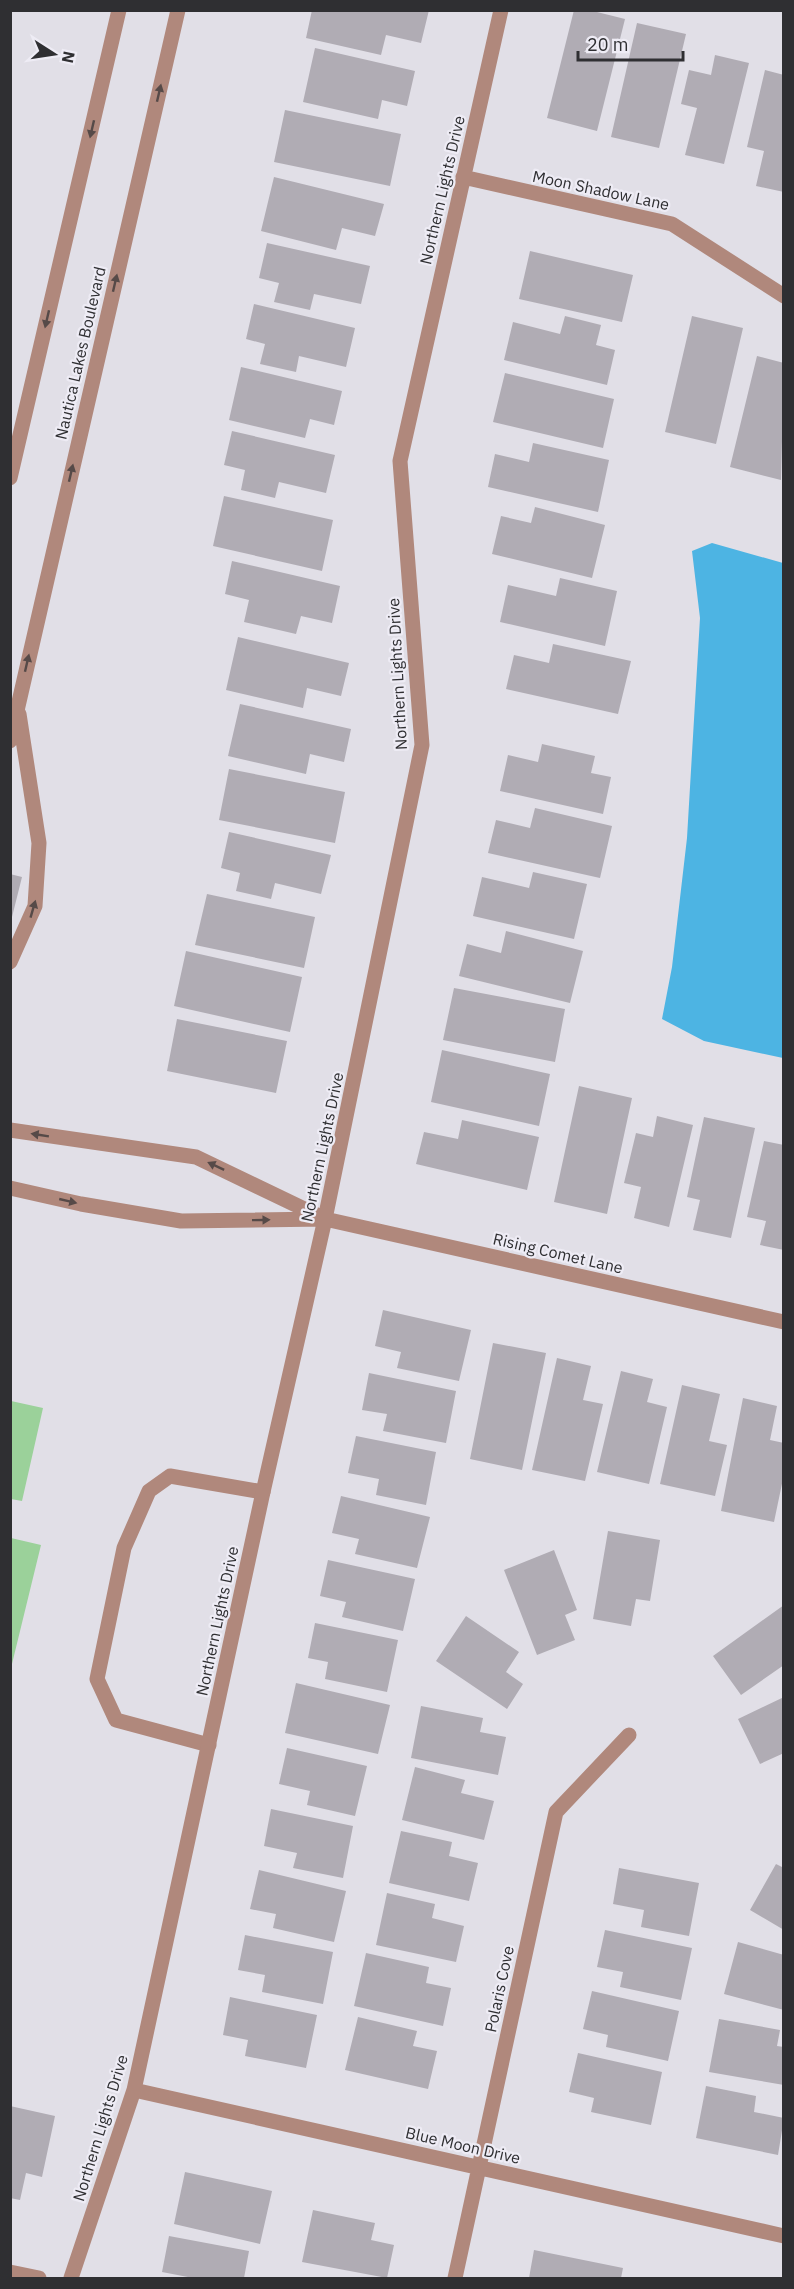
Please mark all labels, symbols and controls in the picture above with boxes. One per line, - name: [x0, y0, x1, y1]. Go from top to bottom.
- north arrow: [24, 24, 84, 84]
- scale bar: [578, 24, 683, 62]
- text: 20 m: [587, 33, 629, 56]
- text: N: [58, 49, 80, 65]
- one-way arrow: [155, 83, 164, 102]
- street label: Northern Lights Drive: [415, 113, 469, 266]
- one-way arrow: [86, 120, 96, 138]
- street label: Moon Shadow Lane: [531, 166, 671, 214]
- street label: Nautica Lakes Boulevard: [50, 265, 110, 441]
- one-way arrow: [110, 274, 120, 292]
- one-way arrow: [42, 310, 52, 328]
- one-way arrow: [66, 464, 76, 482]
- street label: Northern Lights Drive: [383, 597, 411, 751]
- one-way arrow: [22, 654, 32, 672]
- one-way arrow: [29, 900, 38, 918]
- street label: Northern Lights Drive: [296, 1070, 348, 1224]
- one-way arrow: [31, 1130, 50, 1139]
- one-way arrow: [207, 1162, 224, 1171]
- one-way arrow: [58, 1197, 77, 1207]
- one-way arrow: [251, 1215, 270, 1225]
- street label: Rising Comet Lane: [491, 1228, 625, 1278]
- street label: Northern Lights Drive: [191, 1544, 243, 1698]
- street label: Polaris Cove: [480, 1944, 518, 2034]
- street label: Northern Lights Drive: [68, 2052, 132, 2204]
- street label: Blue Moon Drive: [404, 2122, 523, 2168]

